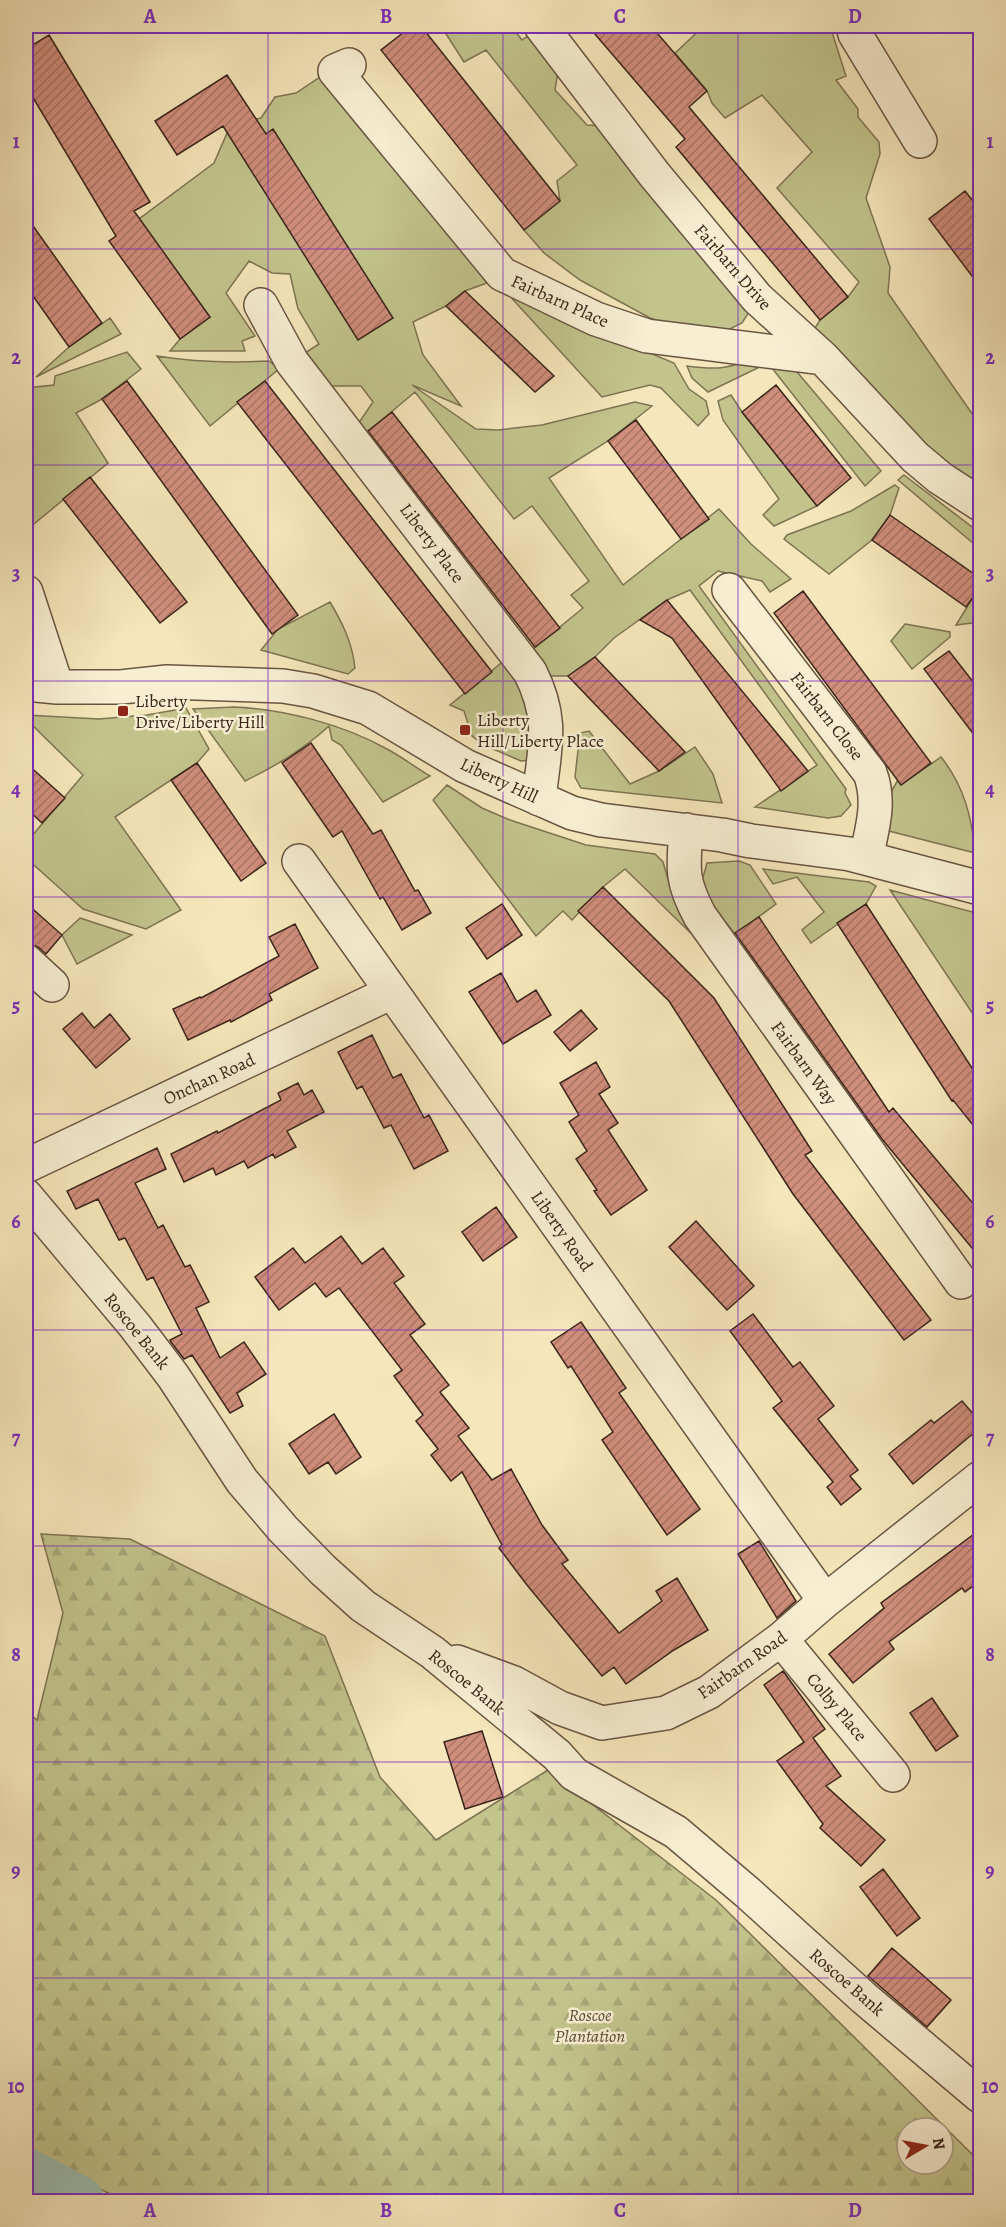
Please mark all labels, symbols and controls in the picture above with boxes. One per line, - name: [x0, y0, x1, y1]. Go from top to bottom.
- text: A: [143, 3, 157, 30]
- text: B: [380, 3, 392, 30]
- text: C: [614, 3, 626, 30]
- text: D: [848, 3, 862, 30]
- text: 1: [12, 128, 20, 155]
- text: 1: [986, 128, 994, 155]
- street label: Fairbarn Drive: [689, 219, 777, 315]
- street label: Fairbarn Place: [507, 269, 613, 333]
- text: 2: [11, 344, 21, 371]
- text: 2: [985, 344, 995, 371]
- street label: Liberty Place: [394, 498, 470, 588]
- text: 3: [12, 560, 20, 587]
- text: 3: [986, 560, 994, 587]
- street label: Fairbarn Close: [785, 667, 869, 765]
- place label: Liberty Drive/Liberty Hill: [135, 689, 265, 734]
- marker: Liberty Drive/Liberty Hill: [116, 704, 130, 718]
- place label: Liberty Hill/Liberty Place: [477, 708, 604, 753]
- marker: Liberty Hill/Liberty Place: [458, 723, 472, 737]
- street label: Liberty Hill: [456, 752, 542, 809]
- text: 4: [11, 776, 21, 803]
- text: 4: [985, 776, 995, 803]
- text: 5: [12, 992, 20, 1019]
- text: 5: [986, 992, 994, 1019]
- street label: Fairbarn Way: [765, 1016, 843, 1111]
- street label: Onchan Road: [159, 1047, 259, 1111]
- street label: Liberty Road: [525, 1186, 599, 1276]
- text: 6: [11, 1208, 21, 1235]
- text: 6: [985, 1208, 995, 1235]
- street label: Roscoe Bank: [99, 1287, 175, 1375]
- text: 7: [12, 1424, 21, 1451]
- text: 7: [986, 1424, 995, 1451]
- street label: Fairbarn Road: [692, 1625, 792, 1705]
- text: 8: [11, 1641, 21, 1668]
- text: 8: [985, 1641, 995, 1668]
- street label: Roscoe Bank: [423, 1644, 511, 1720]
- street label: Colby Place: [801, 1668, 873, 1746]
- text: 9: [11, 1857, 21, 1884]
- text: 9: [985, 1857, 995, 1884]
- street label: Roscoe Bank: [804, 1943, 890, 2021]
- park label: Roscoe Plantation: [555, 2003, 625, 2048]
- text: 10: [7, 2073, 25, 2100]
- text: 10: [981, 2073, 999, 2100]
- north arrow: [895, 2116, 955, 2176]
- text: N: [927, 2136, 951, 2152]
- text: A: [143, 2197, 157, 2224]
- text: B: [380, 2197, 392, 2224]
- text: C: [614, 2197, 626, 2224]
- text: D: [848, 2197, 862, 2224]

